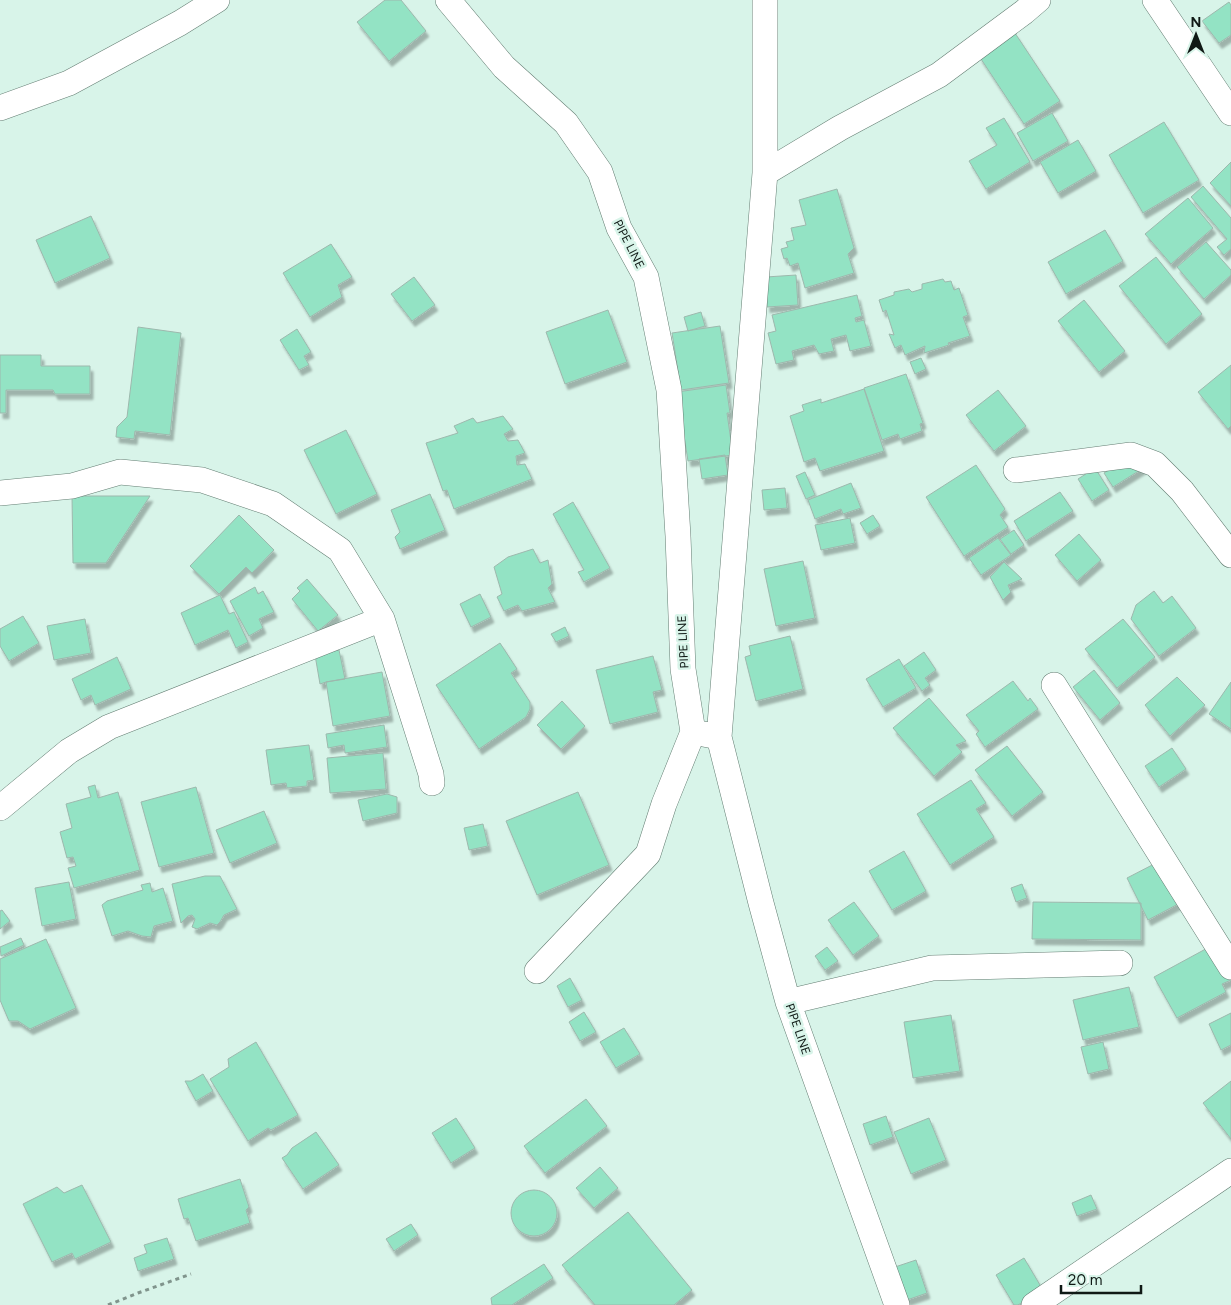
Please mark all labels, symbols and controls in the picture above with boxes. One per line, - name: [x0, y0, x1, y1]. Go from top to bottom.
- north arrow: [1171, 10, 1221, 60]
- text: N: [1191, 14, 1201, 31]
- street label: PIPE LINE: [611, 217, 647, 271]
- street label: PIPE LINE: [675, 615, 691, 669]
- street label: PIPE LINE: [783, 1002, 813, 1056]
- scale bar: [1061, 1262, 1141, 1294]
- text: 20 m: [1068, 1271, 1102, 1289]

